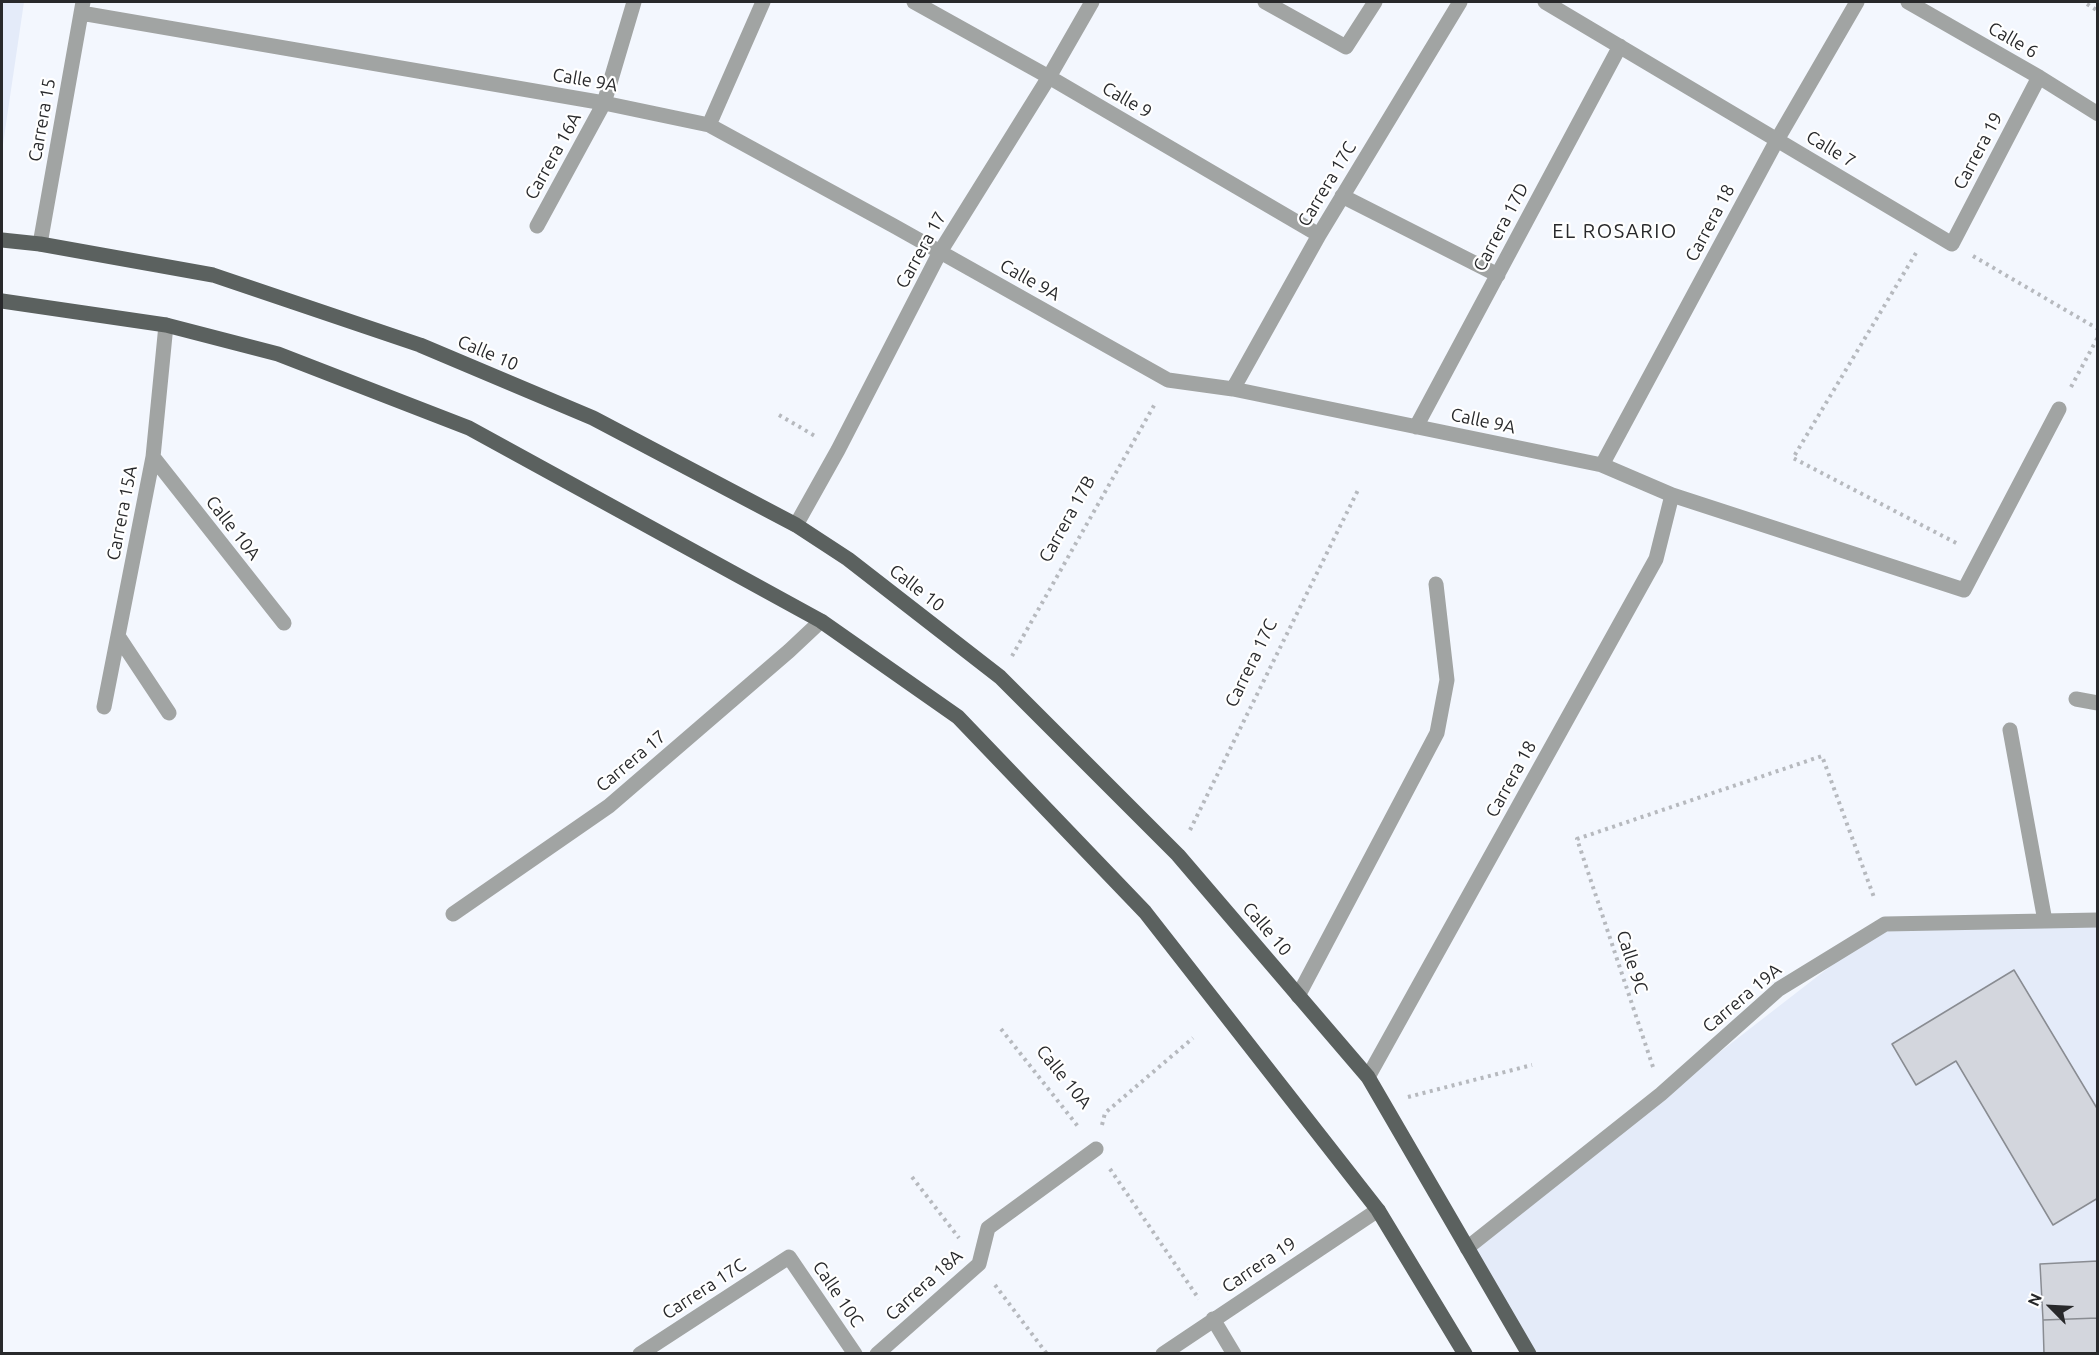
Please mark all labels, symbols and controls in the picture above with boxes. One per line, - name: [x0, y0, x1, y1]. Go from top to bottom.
- street label: Calle 6: [1984, 17, 2042, 63]
- street label: Calle 9A: [551, 64, 619, 96]
- street label: Carrera 15: [24, 77, 60, 163]
- street label: Calle 9: [1098, 77, 1156, 123]
- street label: Carrera 16A: [520, 109, 586, 203]
- street label: Carrera 19: [1949, 109, 2007, 193]
- street label: Calle 7: [1802, 126, 1860, 172]
- street label: Carrera 17C: [1293, 138, 1361, 230]
- street label: Carrera 17D: [1469, 179, 1533, 275]
- street label: Carrera 18: [1681, 181, 1739, 265]
- street label: Carrera 17: [891, 208, 951, 292]
- district label: EL ROSARIO: [1552, 219, 1678, 243]
- street label: Calle 9A: [996, 255, 1064, 305]
- street label: Calle 10: [454, 331, 522, 375]
- street label: Calle 9A: [1449, 404, 1517, 438]
- street label: Carrera 15A: [102, 464, 142, 562]
- street label: Carrera 17B: [1034, 472, 1100, 566]
- street label: Calle 10A: [201, 491, 265, 565]
- street label: Calle 10: [885, 560, 949, 616]
- street label: Carrera 17C: [1220, 615, 1282, 711]
- street label: Carrera 17: [592, 726, 670, 796]
- street label: Carrera 18: [1481, 737, 1541, 821]
- street label: Calle 10: [1238, 898, 1296, 960]
- street label: Calle 9C: [1612, 928, 1652, 996]
- street label: Carrera 19A: [1698, 959, 1786, 1037]
- street label: Calle 10A: [1032, 1041, 1096, 1113]
- street label: Carrera 19: [1218, 1232, 1300, 1298]
- street label: Carrera 18A: [881, 1245, 967, 1325]
- street label: Carrera 17C: [658, 1254, 750, 1324]
- street label: Calle 10C: [808, 1257, 868, 1331]
- north arrow: [2021, 1277, 2081, 1337]
- text: N: [2024, 1291, 2045, 1309]

